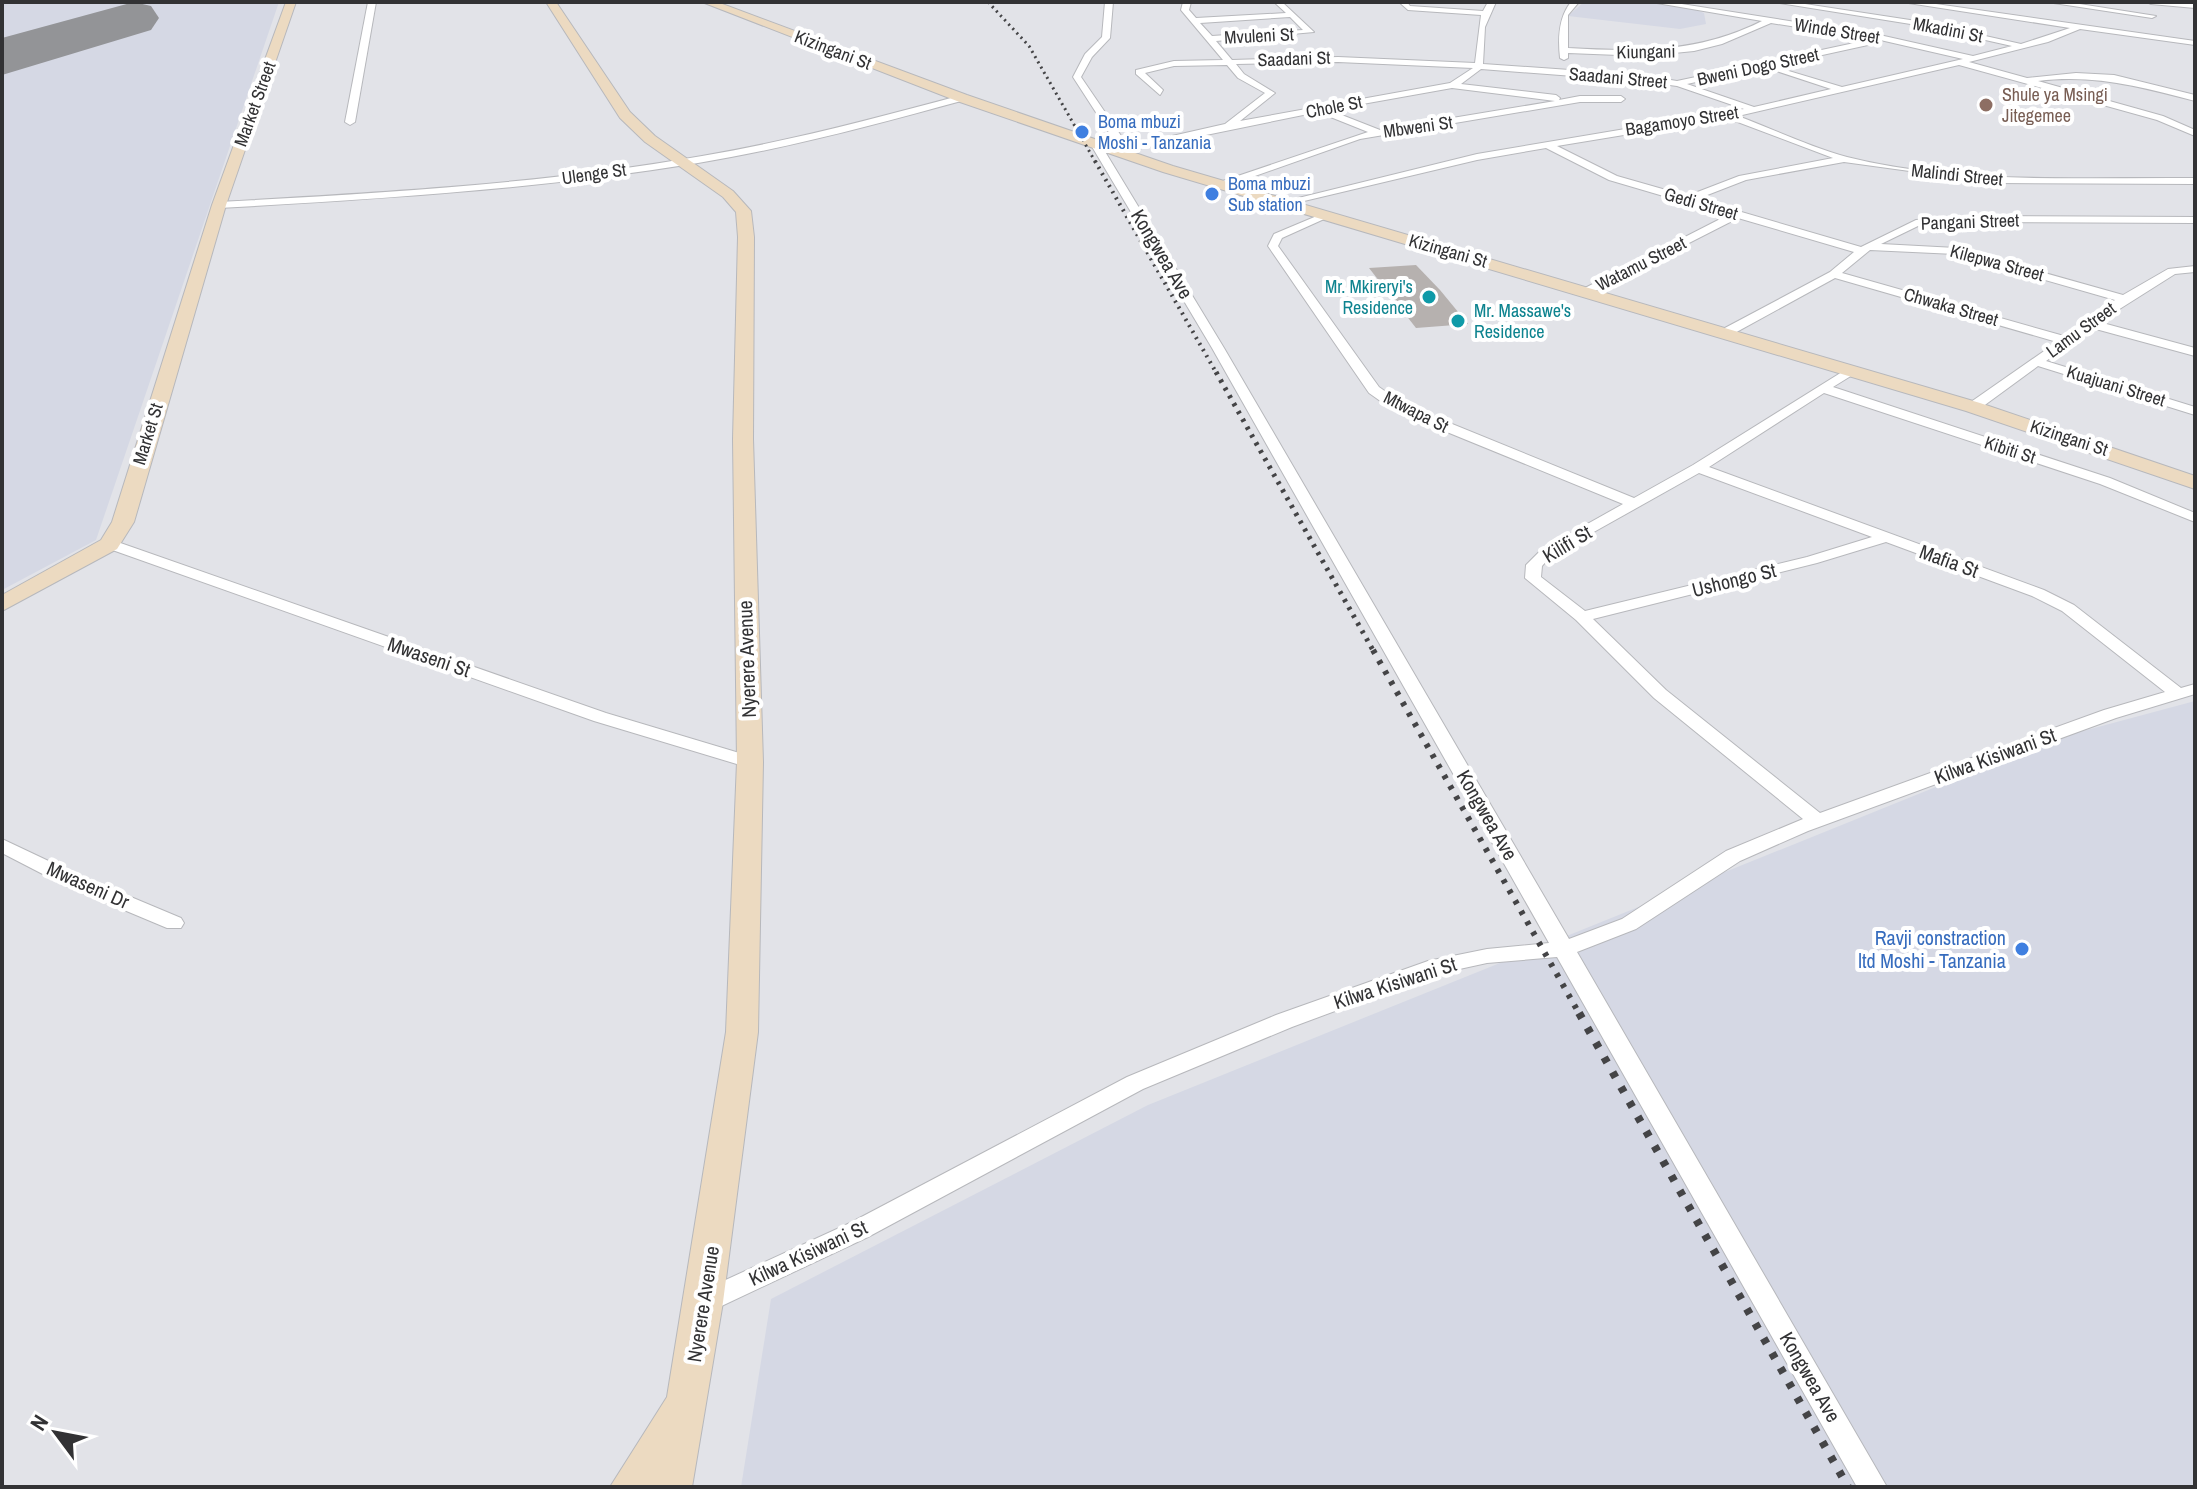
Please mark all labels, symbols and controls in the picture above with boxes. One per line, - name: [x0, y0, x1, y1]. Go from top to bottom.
- street label: Winde Street: [1793, 11, 1882, 50]
- street label: Mkadini St: [1911, 11, 1985, 49]
- street label: Mvuleni St: [1224, 21, 1294, 50]
- street label: Kizingani St: [791, 23, 875, 76]
- street label: Kiungani: [1616, 38, 1676, 65]
- street label: Bweni Dogo Street: [1695, 41, 1821, 92]
- street label: Saadani St: [1257, 45, 1331, 72]
- street label: Market Street: [228, 58, 281, 150]
- street label: Saadani Street: [1568, 61, 1668, 94]
- place label: Shule ya Msingi Jitegemee: [2002, 82, 2108, 128]
- street label: Chole St: [1304, 89, 1364, 124]
- marker: Shule ya Msingi Jitegemee: [1977, 96, 1995, 114]
- street label: Bagamoyo Street: [1624, 99, 1740, 142]
- place label: Boma mbuzi Moshi - Tanzania: [1098, 109, 1211, 155]
- street label: Mbweni St: [1382, 109, 1454, 144]
- marker: Boma mbuzi Moshi - Tanzania: [1073, 123, 1091, 141]
- street label: Ulenge St: [560, 157, 628, 190]
- street label: Malindi Street: [1910, 157, 2004, 192]
- place label: Boma mbuzi Sub station: [1228, 171, 1311, 217]
- street label: Gedi Street: [1661, 181, 1741, 226]
- marker: Boma mbuzi Sub station: [1203, 185, 1221, 203]
- street label: Kongwea Ave: [1125, 204, 1200, 304]
- street label: Pangani Street: [1920, 207, 2020, 236]
- street label: Kizingani St: [1406, 227, 1490, 274]
- street label: Watamu Street: [1591, 230, 1690, 297]
- street label: Kilepwa Street: [1948, 238, 2047, 287]
- place label: Mr. Mkireryi's Residence: [1325, 274, 1413, 320]
- street label: Chwaka Street: [1901, 281, 2001, 332]
- marker: Mr. Mkireryi's Residence: [1420, 288, 1438, 306]
- street label: Lamu Street: [2041, 296, 2121, 363]
- place label: Mr. Massawe's Residence: [1474, 298, 1571, 344]
- marker: Mr. Massawe's Residence: [1449, 312, 1467, 330]
- street label: Kuajuani Street: [2064, 359, 2168, 412]
- street label: Mtwapa St: [1379, 385, 1453, 439]
- street label: Market St: [126, 400, 169, 468]
- street label: Kizingani St: [2027, 413, 2111, 462]
- street label: Kibiti St: [1981, 430, 2039, 470]
- street label: Kilifi St: [1537, 518, 1597, 569]
- street label: Mafia St: [1916, 537, 1983, 584]
- street label: Ushongo St: [1689, 556, 1779, 603]
- street label: Nyerere Avenue: [731, 600, 762, 718]
- street label: Mwaseni St: [384, 630, 474, 683]
- street label: Kilwa Kisiwani St: [1930, 721, 2060, 790]
- street label: Kongwea Ave: [1451, 765, 1524, 865]
- street label: Mwaseni Dr: [43, 854, 134, 915]
- place label: Ravji constraction ltd Moshi - Tanzania: [1858, 924, 2006, 974]
- marker: Ravji constraction ltd Moshi - Tanzania: [2013, 940, 2031, 958]
- street label: Kilwa Kisiwani St: [1330, 950, 1460, 1015]
- street label: Kilwa Kisiwani St: [744, 1213, 872, 1292]
- street label: Nyerere Avenue: [680, 1244, 725, 1364]
- street label: Kongwea Ave: [1774, 1327, 1847, 1427]
- north arrow: [16, 1393, 96, 1473]
- text: N: [23, 1409, 55, 1436]

